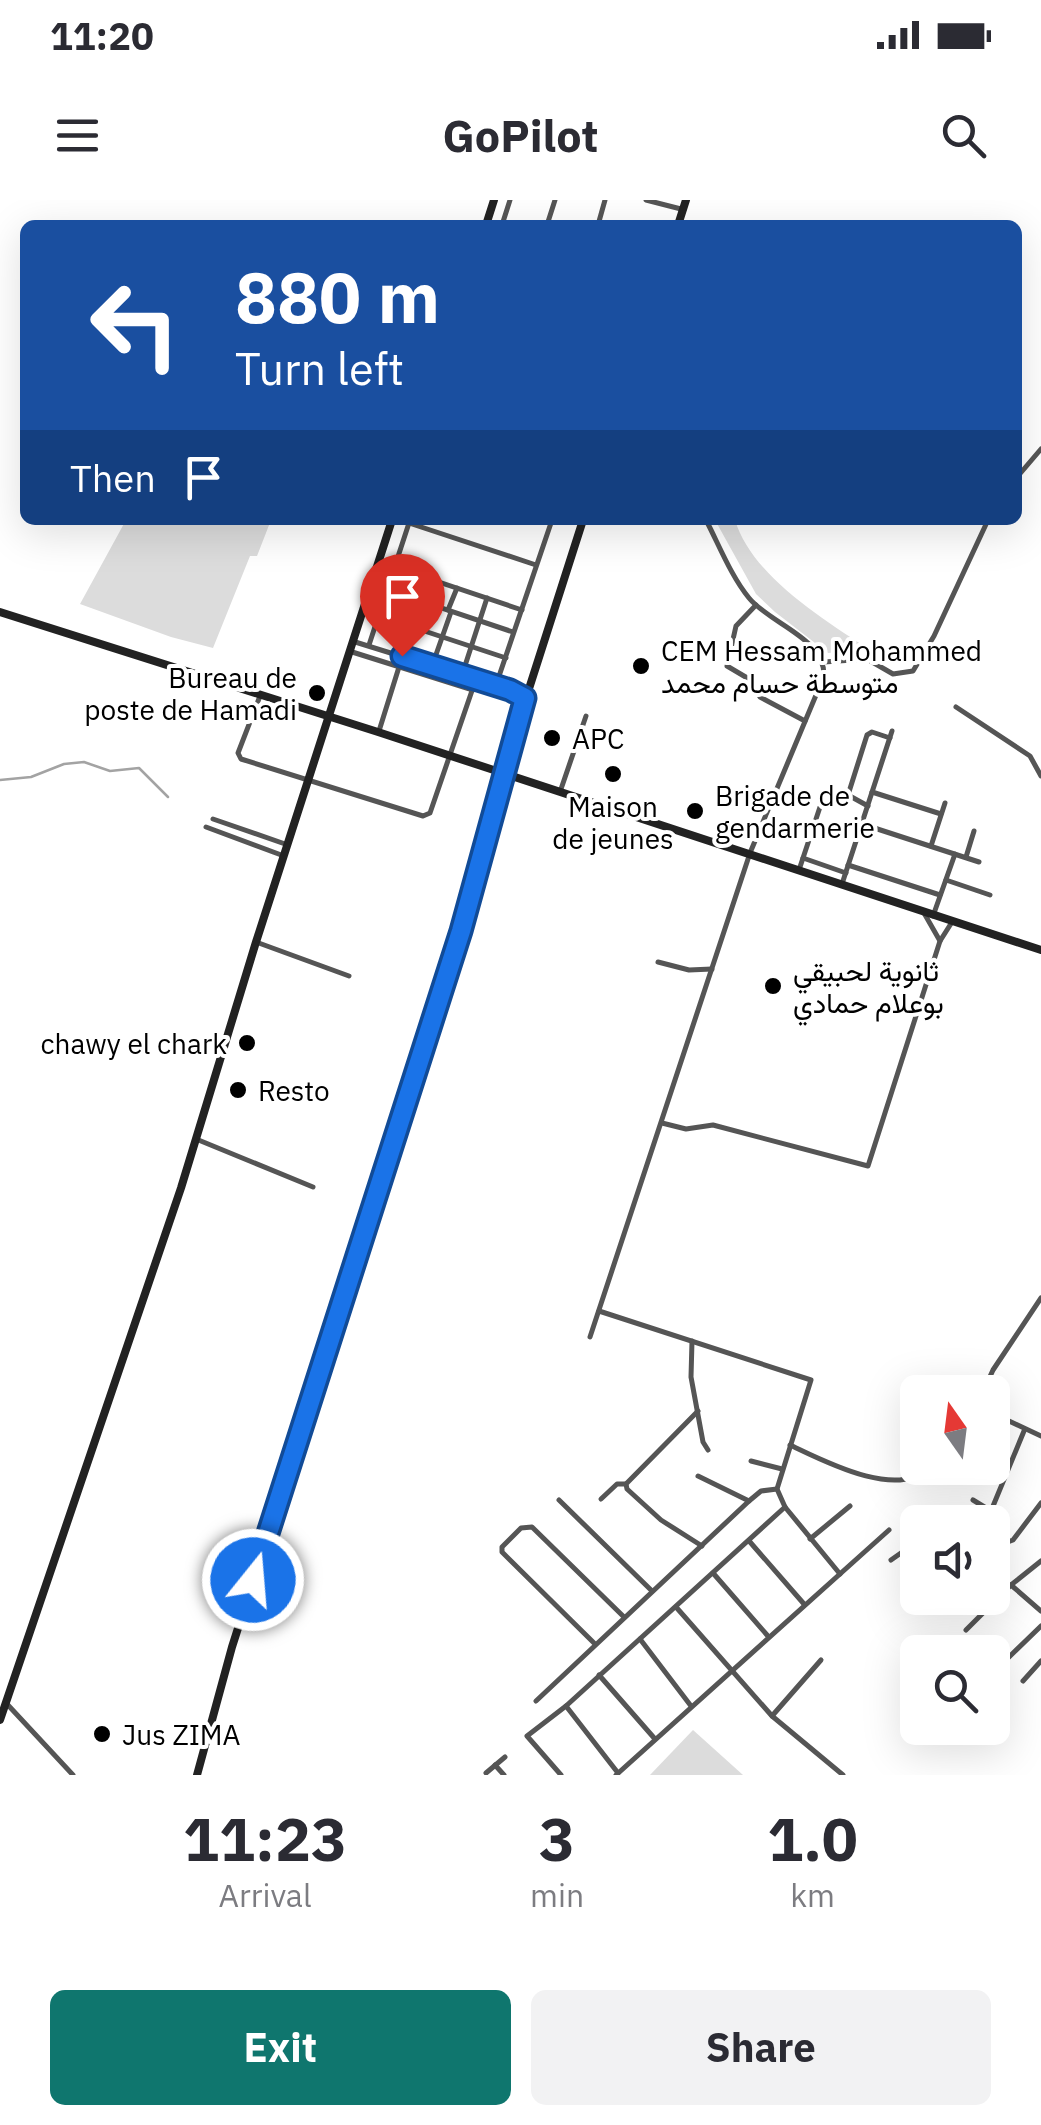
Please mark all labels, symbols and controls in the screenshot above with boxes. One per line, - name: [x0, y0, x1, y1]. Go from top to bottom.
- text: 11:20: [50, 11, 154, 60]
- text: GoPilot: [442, 106, 599, 164]
- icon: menu: [50, 108, 105, 163]
- icon: search: [936, 108, 991, 163]
- text: 880 m: [235, 251, 440, 342]
- icon: left: [70, 260, 200, 390]
- text: Turn left: [235, 339, 404, 397]
- icon: arrive: [176, 450, 231, 505]
- text: Then: [70, 453, 156, 502]
- pin: [360, 554, 445, 657]
- icon: arrive: [375, 569, 430, 624]
- place label: CEM Hessam Mohammed متوسطة حسام محمد: [661, 632, 982, 702]
- marker: CEM Hessam Mohammed متوسطة حسام محمد: [630, 655, 652, 677]
- place label: Bureau de poste de Hamadi: [84, 659, 297, 728]
- marker: Bureau de poste de Hamadi: [306, 682, 328, 704]
- place label: APC: [572, 720, 624, 757]
- marker: APC: [541, 727, 563, 749]
- marker: Maison de jeunes: [602, 763, 624, 785]
- place label: Brigade de gendarmerie: [715, 777, 875, 846]
- place label: Maison de jeunes: [552, 788, 674, 857]
- marker: Brigade de gendarmerie: [684, 800, 706, 822]
- place label: ثانوية لحبيقي بوعلام حمادي: [793, 952, 944, 1026]
- marker: ثانوية لحبيقي بوعلام حمادي: [762, 975, 784, 997]
- place label: chawy el chark: [40, 1025, 227, 1062]
- marker: chawy el chark: [236, 1032, 258, 1054]
- place label: Resto: [258, 1072, 330, 1109]
- marker: Resto: [227, 1079, 249, 1101]
- north arrow: [900, 1375, 1010, 1485]
- map controls: [900, 1375, 1010, 1745]
- button: sound: [900, 1505, 1010, 1615]
- position arrow: [201, 1528, 305, 1632]
- button: search: [900, 1635, 1010, 1745]
- place label: Jus ZIMA: [122, 1716, 241, 1753]
- marker: Jus ZIMA: [91, 1723, 113, 1745]
- text: 11:23: [183, 1799, 347, 1878]
- text: 3: [539, 1799, 575, 1878]
- text: 1.0: [767, 1799, 858, 1878]
- text: Arrival: [218, 1874, 312, 1916]
- text: min: [530, 1874, 584, 1916]
- text: km: [790, 1874, 835, 1916]
- button: Exit: [50, 1990, 511, 2105]
- button: Share: [531, 1990, 991, 2105]

